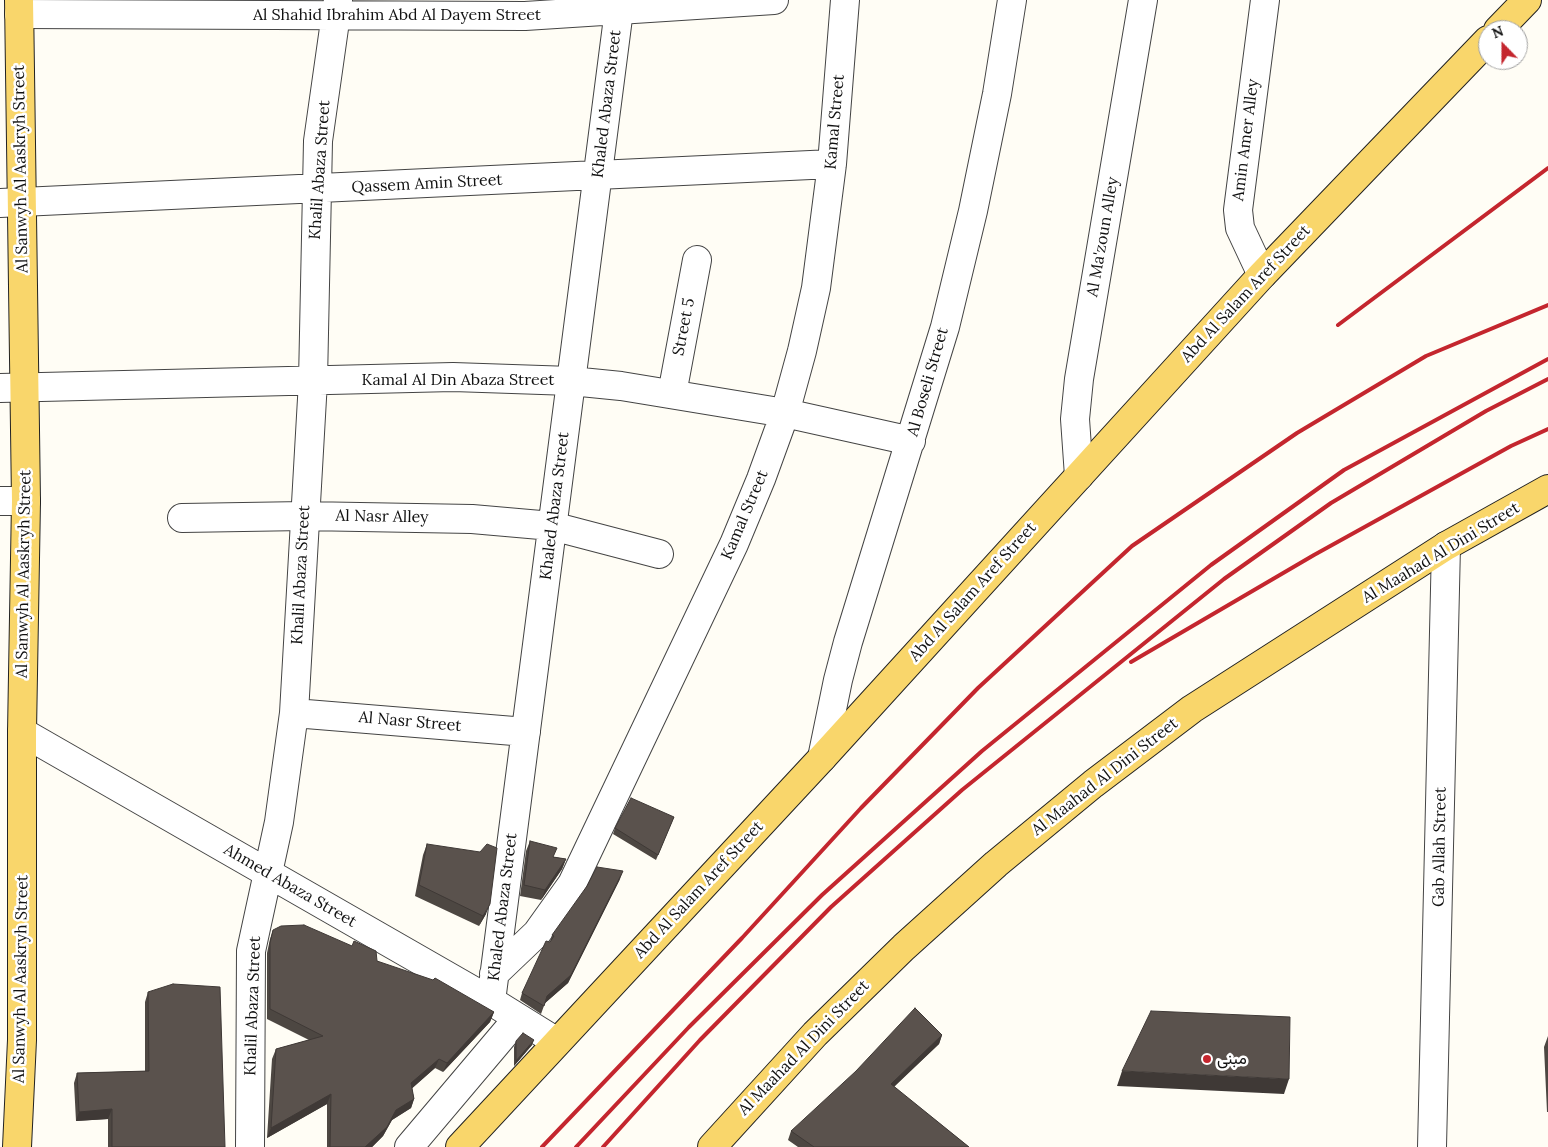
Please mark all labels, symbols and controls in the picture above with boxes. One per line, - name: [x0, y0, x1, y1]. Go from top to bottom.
- street label: Al Shahid Ibrahim Abd Al Dayem Street: [253, 5, 541, 25]
- north arrow: [1478, 20, 1528, 70]
- text: N: [1489, 22, 1506, 42]
- street label: Khaled Abaza Street: [588, 29, 626, 179]
- street label: Al Sanwyh Al Aaskryh Street: [10, 65, 32, 273]
- street label: Kamal Street: [821, 74, 849, 170]
- street label: Amin Amer Alley: [1229, 78, 1263, 202]
- street label: Khalil Abaza Street: [306, 100, 334, 240]
- street label: Qassem Amin Street: [351, 170, 503, 198]
- street label: Al Ma'zoun Alley: [1083, 176, 1123, 298]
- street label: Abd Al Salam Aref Street: [1177, 221, 1315, 367]
- street label: Street 5: [669, 297, 699, 357]
- street label: Al Boseli Street: [903, 325, 953, 439]
- street label: Kamal Al Din Abaza Street: [362, 370, 554, 390]
- street label: Khaled Abaza Street: [536, 431, 574, 581]
- street label: Kamal Street: [717, 467, 773, 563]
- street label: Al Sanwyh Al Aaskryh Street: [13, 470, 35, 678]
- street label: Al Maahad Al Dini Street: [1359, 498, 1523, 608]
- street label: Khalil Abaza Street: [288, 505, 314, 645]
- street label: Al Nasr Alley: [335, 507, 429, 527]
- street label: Abd Al Salam Aref Street: [905, 518, 1041, 666]
- street label: Al Nasr Street: [358, 708, 462, 736]
- street label: Al Maahad Al Dini Street: [1028, 714, 1182, 840]
- street label: Gab Allah Street: [1429, 787, 1451, 907]
- street label: Abd Al Salam Aref Street: [630, 817, 768, 963]
- street label: Khaled Abaza Street: [484, 832, 522, 982]
- street label: Ahmed Abaza Street: [220, 840, 360, 932]
- street label: Al Sanwyh Al Aaskryh Street: [10, 875, 32, 1083]
- street label: Khalil Abaza Street: [241, 936, 265, 1076]
- street label: Al Maahad Al Dini Street: [735, 977, 873, 1119]
- place label: مبنى: [1217, 1049, 1247, 1069]
- marker: مبنى: [1201, 1053, 1213, 1065]

